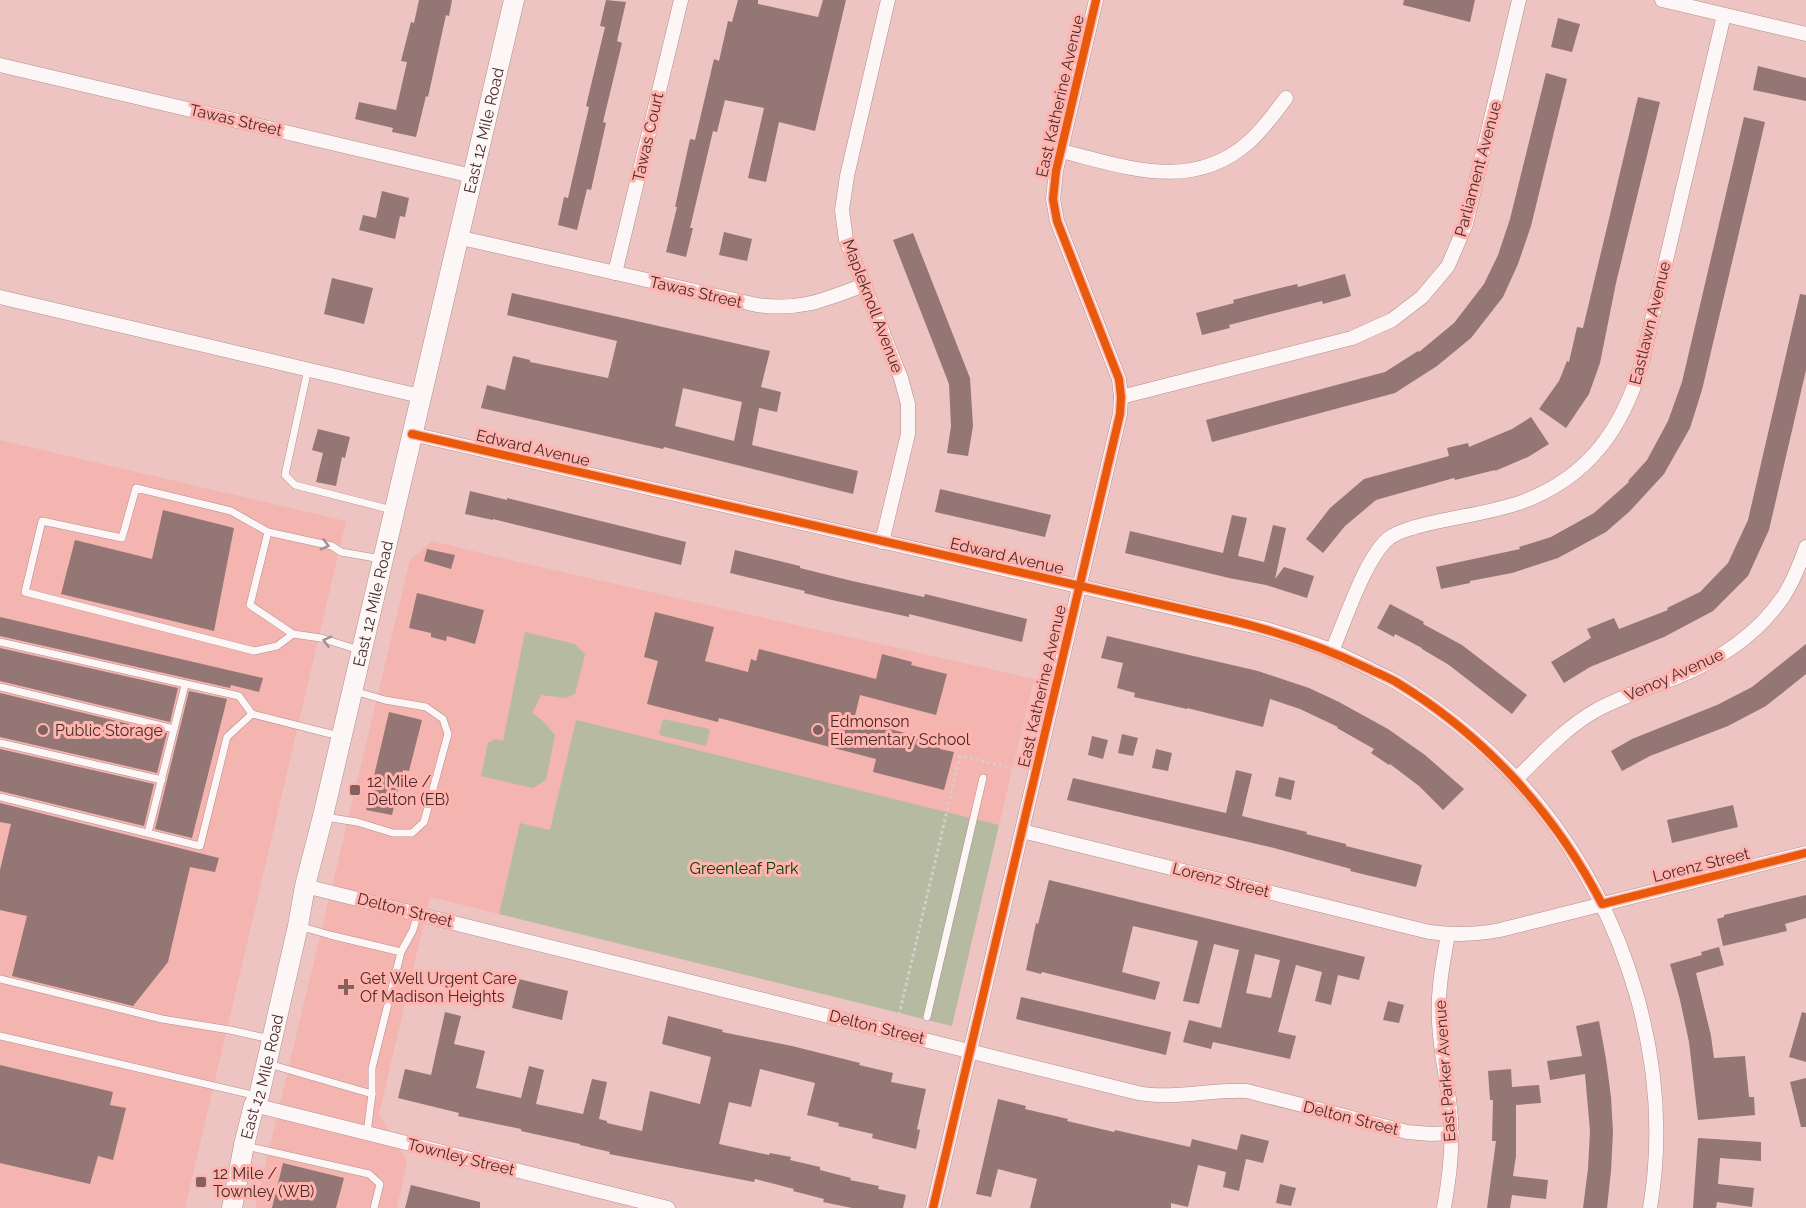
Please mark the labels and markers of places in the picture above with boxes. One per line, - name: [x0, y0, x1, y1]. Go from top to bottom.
- place label: Edmonson Elementary School: [830, 712, 971, 749]
- place label: Public Storage: [55, 721, 163, 740]
- marker: Public Storage: [36, 723, 50, 737]
- marker: Edmonson Elementary School: [811, 723, 825, 737]
- place label: 12 Mile / Delton (EB): [367, 772, 449, 809]
- marker: 12 Mile / Delton (EB): [348, 783, 362, 797]
- place label: Get Well Urgent Care Of Madison Heights: [360, 969, 517, 1006]
- marker: Get Well Urgent Care Of Madison Heights: [337, 978, 355, 996]
- place label: 12 Mile / Townley (WB): [213, 1164, 314, 1201]
- marker: 12 Mile / Townley (WB): [194, 1175, 208, 1189]

